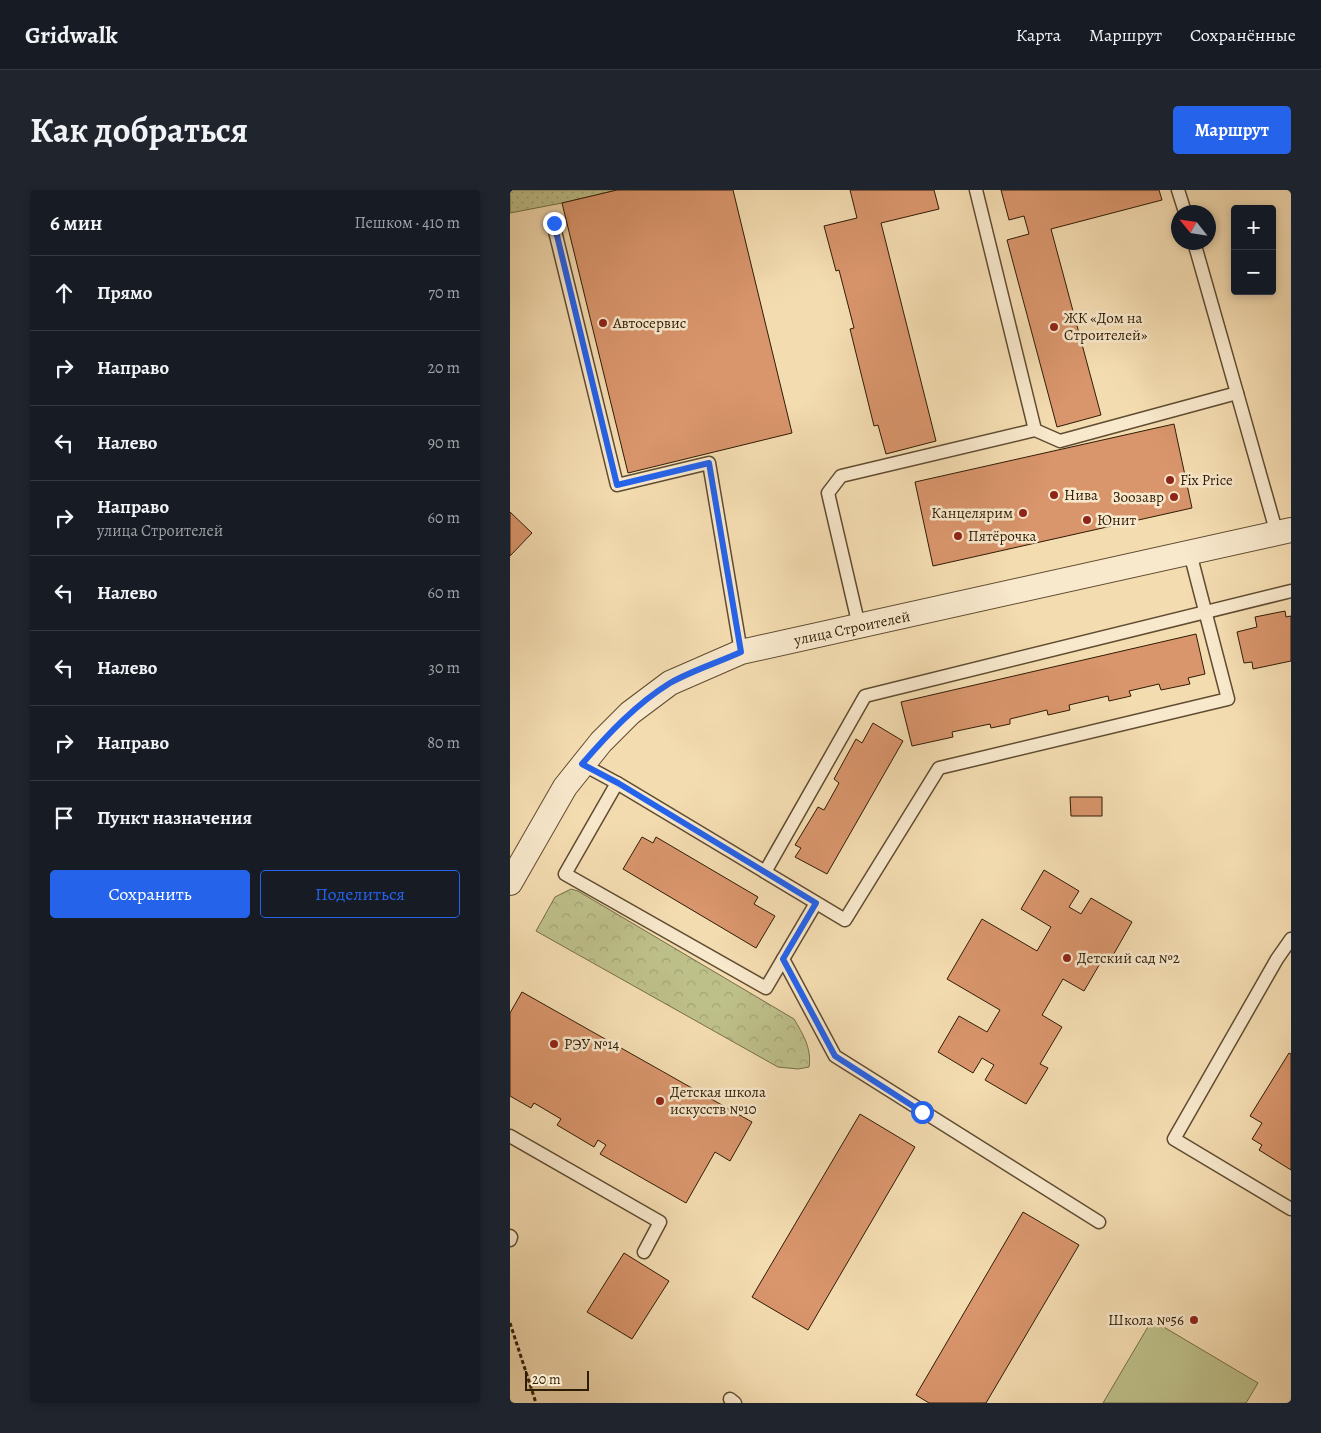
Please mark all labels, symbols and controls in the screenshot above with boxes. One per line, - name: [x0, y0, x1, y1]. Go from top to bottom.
- text: Gridwalk: [25, 19, 118, 51]
- text: Карта: [1016, 23, 1061, 47]
- text: Маршрут: [1089, 23, 1162, 47]
- text: Сохранённые: [1190, 23, 1296, 47]
- text: Как добраться: [30, 106, 248, 154]
- button: Маршрут: [1173, 106, 1291, 154]
- north arrow: [1171, 205, 1216, 250]
- map controls: [1231, 205, 1276, 295]
- button: +: [1231, 205, 1276, 250]
- text: 6 мин: [50, 209, 102, 237]
- text: Пешком · 410 m: [355, 212, 460, 234]
- route end: [543, 212, 566, 235]
- button: −: [1231, 250, 1276, 295]
- icon: ahead: [50, 279, 78, 307]
- text: Прямо: [97, 280, 152, 306]
- text: 70 m: [428, 282, 460, 304]
- place label: ЖК «Дом на Строителей»: [1064, 308, 1148, 345]
- place label: Автосервис: [612, 313, 686, 333]
- marker: Автосервис: [597, 317, 609, 329]
- marker: ЖК «Дом на Строителей»: [1048, 321, 1060, 333]
- icon: right: [50, 354, 78, 382]
- text: Направо: [97, 355, 169, 381]
- text: 20 m: [427, 357, 460, 379]
- icon: left: [50, 429, 78, 457]
- text: Налево: [97, 430, 157, 456]
- text: 90 m: [428, 432, 460, 454]
- place label: Fix Price: [1180, 470, 1233, 490]
- marker: Fix Price: [1164, 474, 1176, 486]
- place label: Нива: [1064, 485, 1098, 505]
- place label: Зоозавр: [1113, 487, 1164, 507]
- marker: Нива: [1048, 489, 1060, 501]
- marker: Зоозавр: [1168, 491, 1180, 503]
- text: Направо: [97, 494, 169, 520]
- place label: Канцелярим: [931, 503, 1013, 523]
- icon: right: [50, 504, 78, 532]
- text: 60 m: [428, 507, 460, 529]
- marker: Канцелярим: [1017, 507, 1029, 519]
- place label: Юнит: [1097, 510, 1137, 530]
- marker: Юнит: [1081, 514, 1093, 526]
- text: улица Строителей: [97, 520, 223, 542]
- place label: Пятёрочка: [968, 526, 1037, 546]
- marker: Пятёрочка: [952, 530, 964, 542]
- icon: left: [50, 579, 78, 607]
- text: Налево: [97, 580, 157, 606]
- text: 60 m: [428, 582, 460, 604]
- street label: улица Строителей: [791, 606, 912, 650]
- icon: left: [50, 654, 78, 682]
- text: Налево: [97, 655, 157, 681]
- text: 30 m: [428, 657, 460, 679]
- icon: right: [50, 729, 78, 757]
- text: Направо: [97, 730, 169, 756]
- text: 80 m: [427, 732, 460, 754]
- icon: arrive: [50, 804, 78, 832]
- text: Пункт назначения: [97, 805, 252, 831]
- button: Сохранить: [50, 870, 250, 918]
- button: Поделиться: [260, 870, 460, 918]
- place label: Детский сад №2: [1077, 948, 1180, 968]
- marker: Детский сад №2: [1061, 952, 1073, 964]
- place label: РЭУ №14: [564, 1034, 620, 1054]
- marker: РЭУ №14: [548, 1038, 560, 1050]
- place label: Детская школа искусств №10: [670, 1082, 766, 1119]
- marker: Детская школа искусств №10: [654, 1095, 666, 1107]
- route start: [911, 1101, 934, 1124]
- place label: Школа №56: [1108, 1310, 1184, 1330]
- marker: Школа №56: [1188, 1314, 1200, 1326]
- scale bar: [525, 1368, 589, 1391]
- text: 20 m: [532, 1370, 561, 1389]

